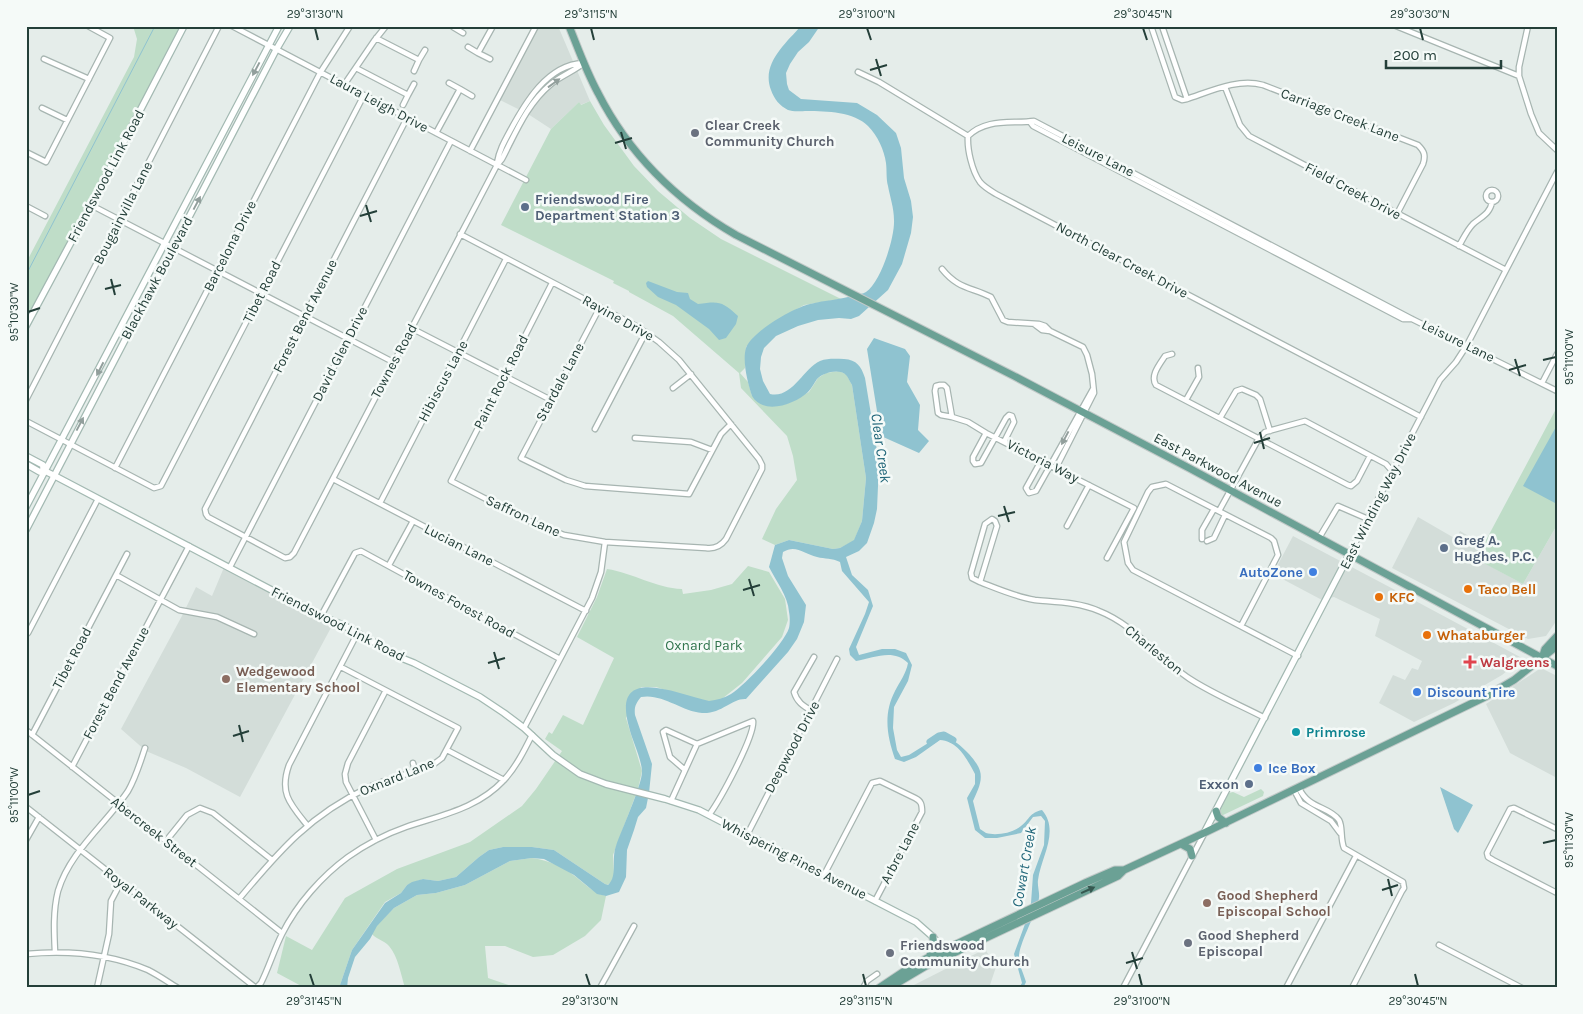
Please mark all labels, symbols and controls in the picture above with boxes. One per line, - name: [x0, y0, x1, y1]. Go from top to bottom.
- text: 29°31'30"N: [287, 7, 343, 21]
- text: 29°31'15"N: [564, 7, 618, 21]
- text: 29°31'00"N: [839, 7, 895, 21]
- text: 29°30'45"N: [1113, 7, 1173, 21]
- text: 29°30'30"N: [1390, 7, 1450, 21]
- scale bar: [1386, 38, 1500, 70]
- text: 200 m: [1393, 46, 1437, 64]
- one-way arrow: [252, 62, 260, 77]
- street label: Laura Leigh Drive: [327, 70, 431, 136]
- one-way arrow: [547, 77, 560, 88]
- street label: Carriage Creek Lane: [1278, 85, 1402, 145]
- street label: Friendswood Link Road: [64, 107, 148, 245]
- place label: Clear Creek Community Church: [705, 117, 835, 150]
- marker: Clear Creek Community Church: [689, 127, 701, 139]
- street label: Leisure Lane: [1059, 129, 1137, 181]
- street label: Bougainvilla Lane: [90, 159, 156, 267]
- street label: Field Creek Drive: [1302, 159, 1404, 223]
- place label: Friendswood Fire Department Station 3: [535, 191, 680, 224]
- one-way arrow: [192, 196, 201, 209]
- street label: Barcelona Drive: [200, 198, 260, 294]
- marker: Friendswood Fire Department Station 3: [519, 201, 531, 213]
- street label: Blackhawk Boulevard: [117, 214, 197, 342]
- street label: North Clear Creek Drive: [1053, 218, 1191, 302]
- street label: Forest Bend Avenue: [269, 257, 341, 375]
- street label: Tibet Road: [239, 258, 285, 326]
- text: 95°10'30"W: [7, 282, 21, 342]
- street label: Ravine Drive: [579, 291, 657, 345]
- street label: David Glen Drive: [309, 304, 371, 404]
- street label: Leisure Lane: [1419, 316, 1497, 366]
- street label: Townes Road: [367, 321, 421, 401]
- text: 95°11'00"W: [1562, 329, 1576, 385]
- street label: Paint Rock Road: [470, 332, 532, 432]
- street label: Hibiscus Lane: [414, 337, 472, 425]
- street label: Stardale Lane: [532, 340, 588, 424]
- one-way arrow: [96, 361, 104, 376]
- water label: Clear Creek: [867, 412, 895, 484]
- one-way arrow: [76, 417, 85, 431]
- street label: East Parkwood Avenue: [1151, 429, 1285, 511]
- street label: East Winding Way Drive: [1336, 430, 1420, 572]
- one-way arrow: [1061, 431, 1069, 445]
- street label: Victoria Way: [1004, 436, 1082, 487]
- street label: Saffron Lane: [483, 491, 563, 541]
- street label: Lucian Lane: [421, 520, 497, 570]
- place label: Greg A. Hughes, P.C.: [1454, 532, 1534, 565]
- marker: Greg A. Hughes, P.C.: [1438, 542, 1450, 554]
- place label: AutoZone: [1239, 564, 1303, 581]
- street label: Townes Forest Road: [400, 566, 518, 642]
- marker: AutoZone: [1307, 566, 1319, 578]
- place label: Taco Bell: [1478, 581, 1536, 598]
- street label: Friendswood Link Road: [268, 583, 408, 665]
- marker: Taco Bell: [1462, 583, 1474, 595]
- place label: KFC: [1389, 589, 1415, 606]
- marker: KFC: [1373, 591, 1385, 603]
- street label: Charleston: [1122, 621, 1186, 679]
- street label: Tibet Road: [49, 624, 95, 692]
- street label: Forest Bend Avenue: [79, 624, 153, 742]
- place label: Whataburger: [1437, 627, 1525, 644]
- marker: Whataburger: [1421, 629, 1433, 641]
- park label: Oxnard Park: [665, 637, 743, 654]
- place label: Walgreens: [1480, 654, 1550, 671]
- marker: Walgreens: [1464, 656, 1476, 668]
- place label: Wedgewood Elementary School: [236, 663, 360, 696]
- marker: Wedgewood Elementary School: [220, 673, 232, 685]
- place label: Discount Tire: [1427, 684, 1515, 701]
- marker: Discount Tire: [1411, 686, 1423, 698]
- street label: Deepwood Drive: [761, 698, 823, 796]
- place label: Primrose: [1306, 724, 1366, 741]
- marker: Primrose: [1290, 726, 1302, 738]
- street label: Oxnard Lane: [357, 754, 437, 800]
- place label: Ice Box: [1268, 760, 1316, 777]
- marker: Ice Box: [1252, 762, 1264, 774]
- text: 95°11'00"W: [7, 767, 21, 823]
- place label: Exxon: [1199, 776, 1239, 793]
- marker: Exxon: [1243, 778, 1255, 790]
- street label: Abercreek Street: [107, 793, 201, 871]
- text: 95°11'30"W: [1562, 812, 1576, 868]
- street label: Whispering Pines Avenue: [718, 815, 870, 903]
- street label: Arbre Lane: [877, 819, 923, 887]
- water label: Cowart Creek: [1008, 825, 1040, 909]
- street label: Royal Parkway: [100, 863, 182, 933]
- one-way arrow: [1081, 885, 1095, 893]
- place label: Good Shepherd Episcopal School: [1217, 887, 1331, 920]
- marker: Good Shepherd Episcopal School: [1201, 897, 1213, 909]
- place label: Good Shepherd Episcopal: [1198, 927, 1299, 960]
- place label: Friendswood Community Church: [900, 937, 1030, 970]
- marker: Good Shepherd Episcopal: [1182, 937, 1194, 949]
- marker: Friendswood Community Church: [884, 947, 896, 959]
- text: 29°31'45"N: [286, 994, 342, 1008]
- text: 29°31'30"N: [562, 994, 618, 1008]
- text: 29°31'15"N: [839, 994, 893, 1008]
- text: 29°31'00"N: [1114, 994, 1170, 1008]
- text: 29°30'45"N: [1388, 994, 1448, 1008]

